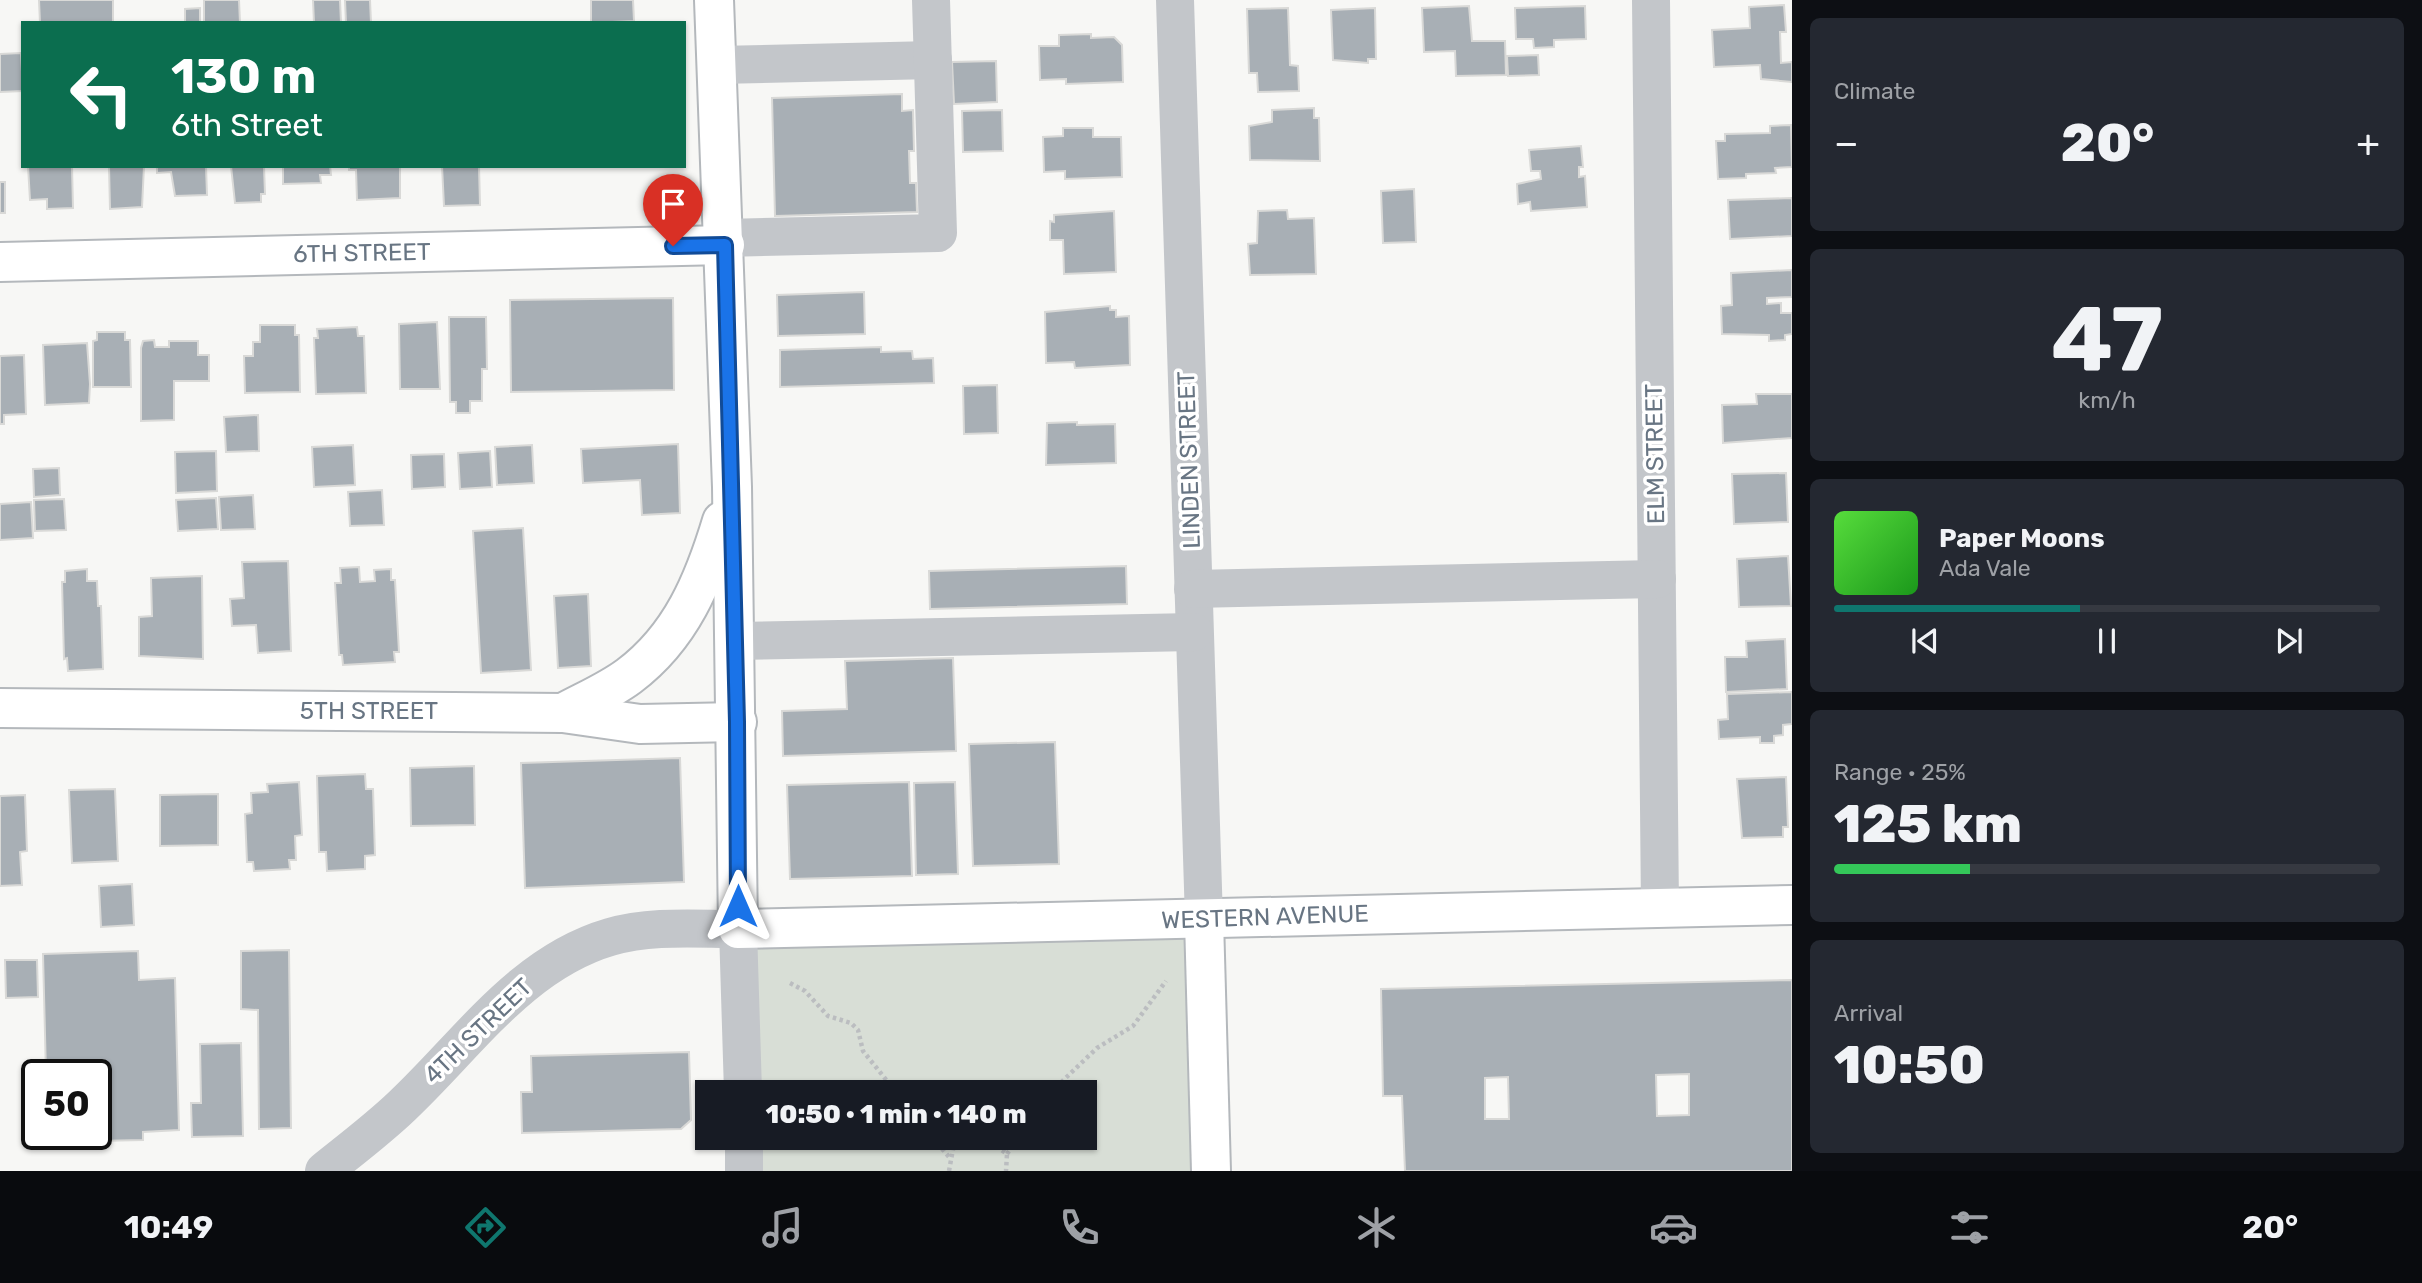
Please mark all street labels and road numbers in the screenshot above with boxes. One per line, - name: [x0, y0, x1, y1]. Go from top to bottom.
- street label: 6TH STREET: [293, 238, 431, 268]
- street label: LINDEN STREET: [1172, 371, 1206, 549]
- street label: ELM STREET: [1640, 384, 1670, 524]
- street label: 5TH STREET: [300, 697, 438, 725]
- street label: WESTERN AVENUE: [1161, 899, 1369, 935]
- street label: 4TH STREET: [418, 973, 538, 1089]

